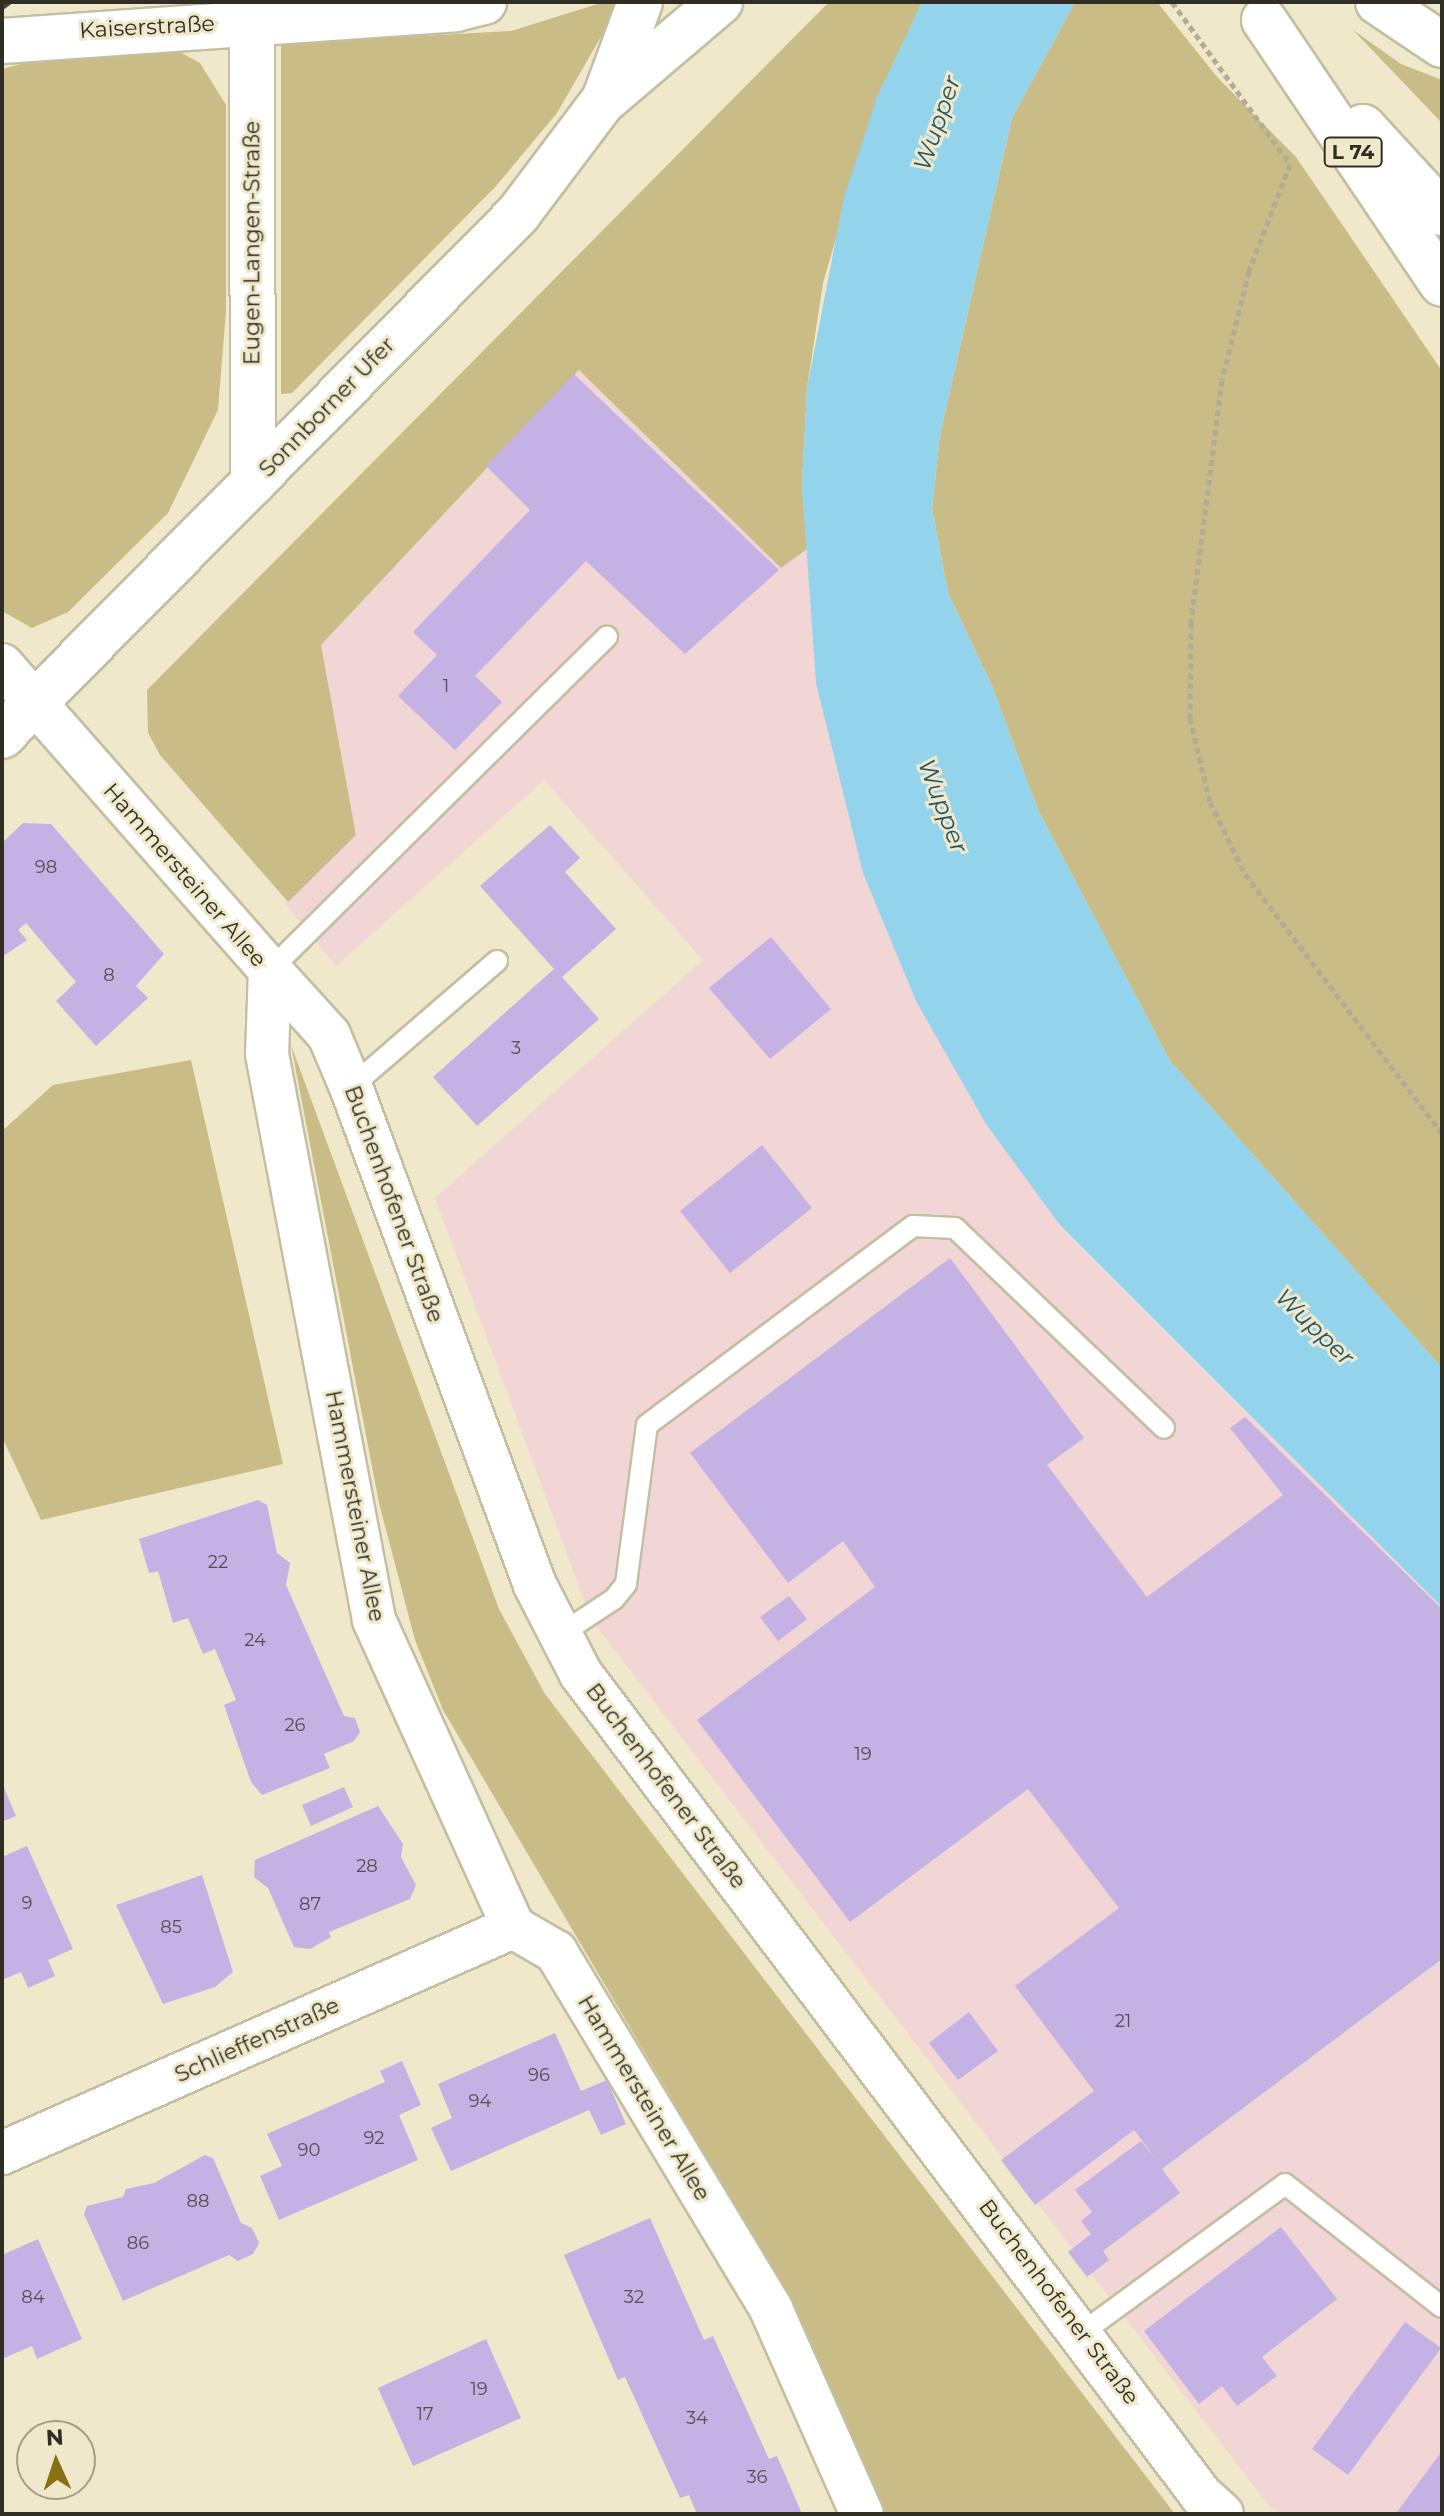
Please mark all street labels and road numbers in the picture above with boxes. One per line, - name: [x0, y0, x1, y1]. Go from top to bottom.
- street label: Kaiserstraße: [79, 10, 215, 44]
- street label: Eugen-Langen-Straße: [239, 121, 265, 365]
- road number: L 74: [1323, 136, 1383, 168]
- street label: Sonnborner Ufer: [254, 332, 400, 482]
- street label: Hammersteiner Allee: [98, 778, 272, 972]
- street label: Buchenhofener Straße: [339, 1082, 449, 1326]
- street label: Hammersteiner Allee: [320, 1388, 390, 1624]
- street label: Buchenhofener Straße: [580, 1678, 752, 1894]
- street label: Hammersteiner Allee: [572, 1990, 716, 2206]
- street label: Schlieffenstraße: [171, 1992, 343, 2088]
- street label: Buchenhofener Straße: [973, 2194, 1145, 2410]

